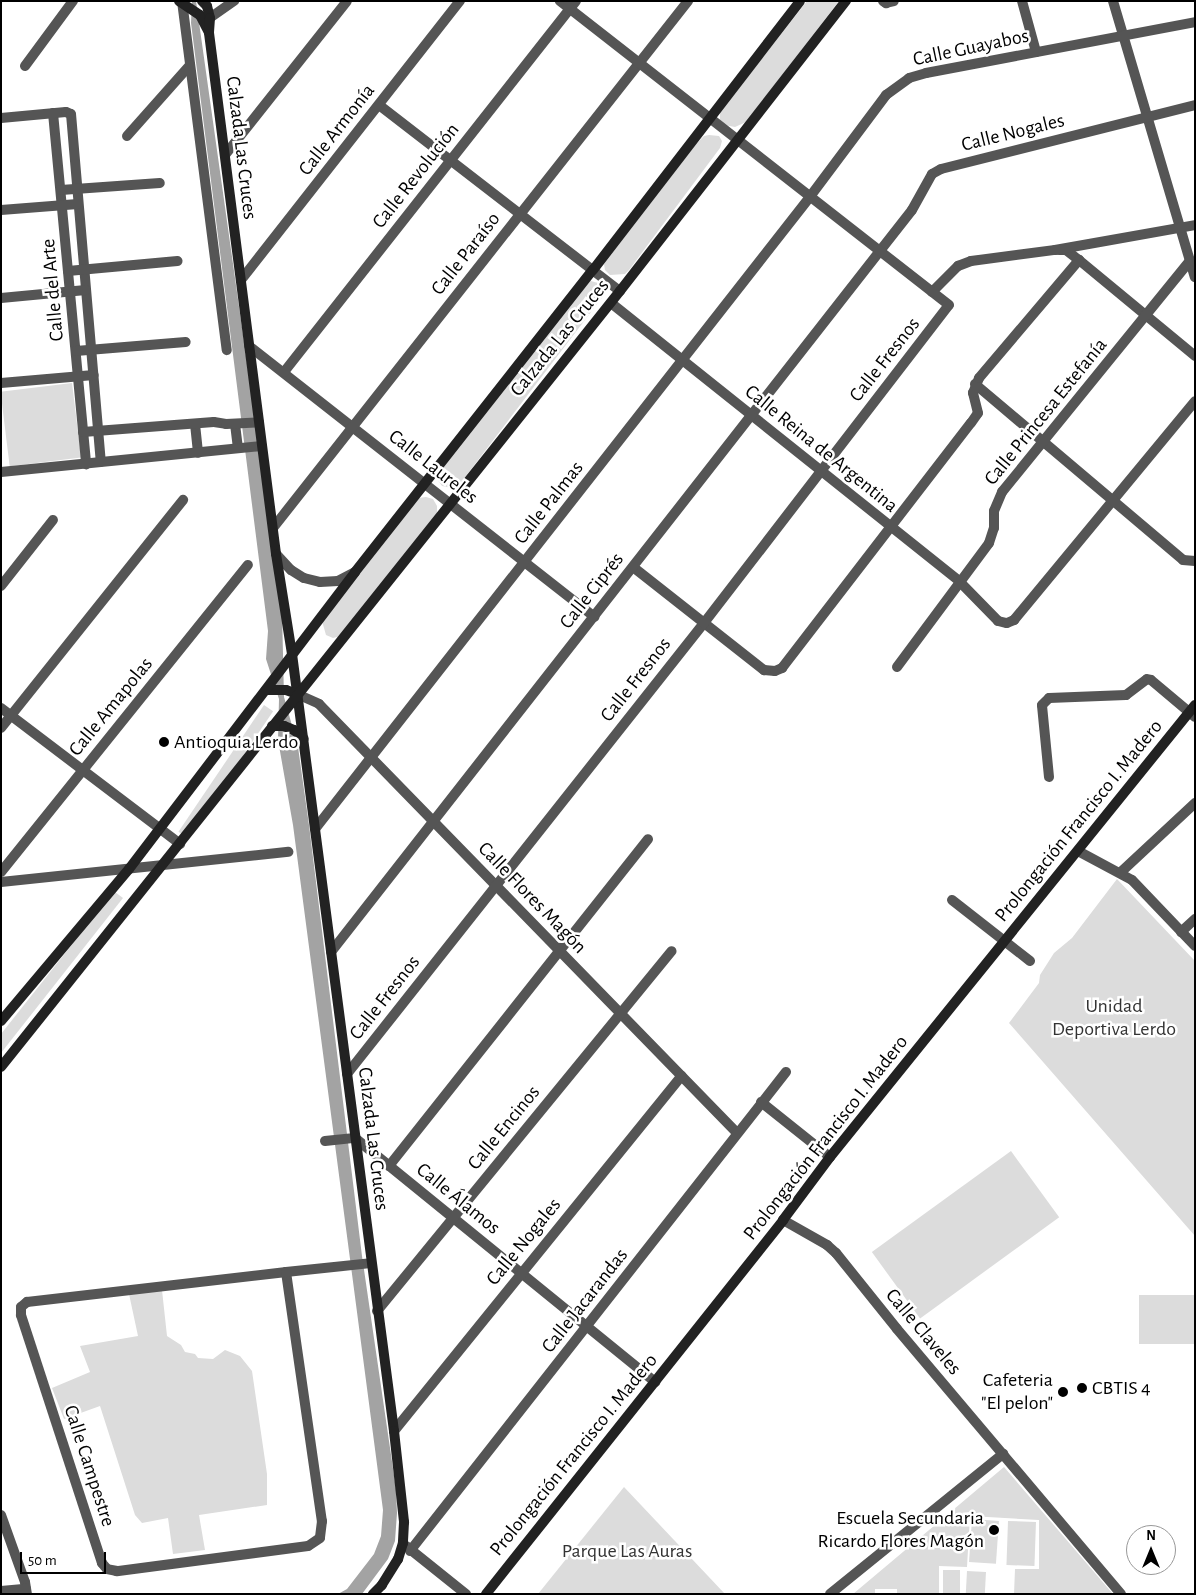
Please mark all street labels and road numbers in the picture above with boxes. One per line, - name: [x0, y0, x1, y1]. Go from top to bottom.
- street label: Calle Guayabos: [911, 24, 1031, 72]
- street label: Calzada Las Cruces: [220, 75, 262, 221]
- street label: Calle Armonía: [294, 79, 380, 181]
- street label: Calle Nogales: [959, 109, 1067, 157]
- street label: Calle Revolución: [367, 118, 465, 234]
- street label: Calle Paraíso: [426, 208, 506, 300]
- street label: Calle del Arte: [37, 238, 69, 342]
- street label: Calzada Las Cruces: [505, 274, 615, 402]
- street label: Calle Fresnos: [845, 313, 925, 407]
- street label: Calle Princesa Estefanía: [979, 334, 1113, 490]
- street label: Calle Reina de Argentina: [740, 380, 902, 518]
- street label: Calle Laureles: [384, 425, 482, 509]
- street label: Calle Palmas: [509, 457, 589, 549]
- street label: Calle Ciprés: [555, 548, 629, 634]
- street label: Calle Fresnos: [596, 633, 676, 727]
- street label: Calle Amapolas: [64, 653, 158, 761]
- street label: Prolongación Francisco I. Madero: [990, 715, 1168, 927]
- street label: Calle Flores Magón: [473, 837, 591, 959]
- street label: Calle Fresnos: [345, 951, 425, 1045]
- street label: Prolongación Francisco I. Madero: [739, 1031, 913, 1245]
- street label: Calzada Las Cruces: [352, 1066, 394, 1212]
- street label: Calle Encinos: [463, 1081, 545, 1175]
- street label: Calle Álamos: [411, 1158, 505, 1240]
- street label: Calle Nogales: [482, 1193, 566, 1291]
- street label: Calle Jacarandas: [537, 1244, 633, 1358]
- street label: Calle Claveles: [880, 1284, 966, 1380]
- street label: Prolongación Francisco I. Madero: [485, 1349, 663, 1561]
- street label: Calle Campestre: [58, 1402, 120, 1530]

